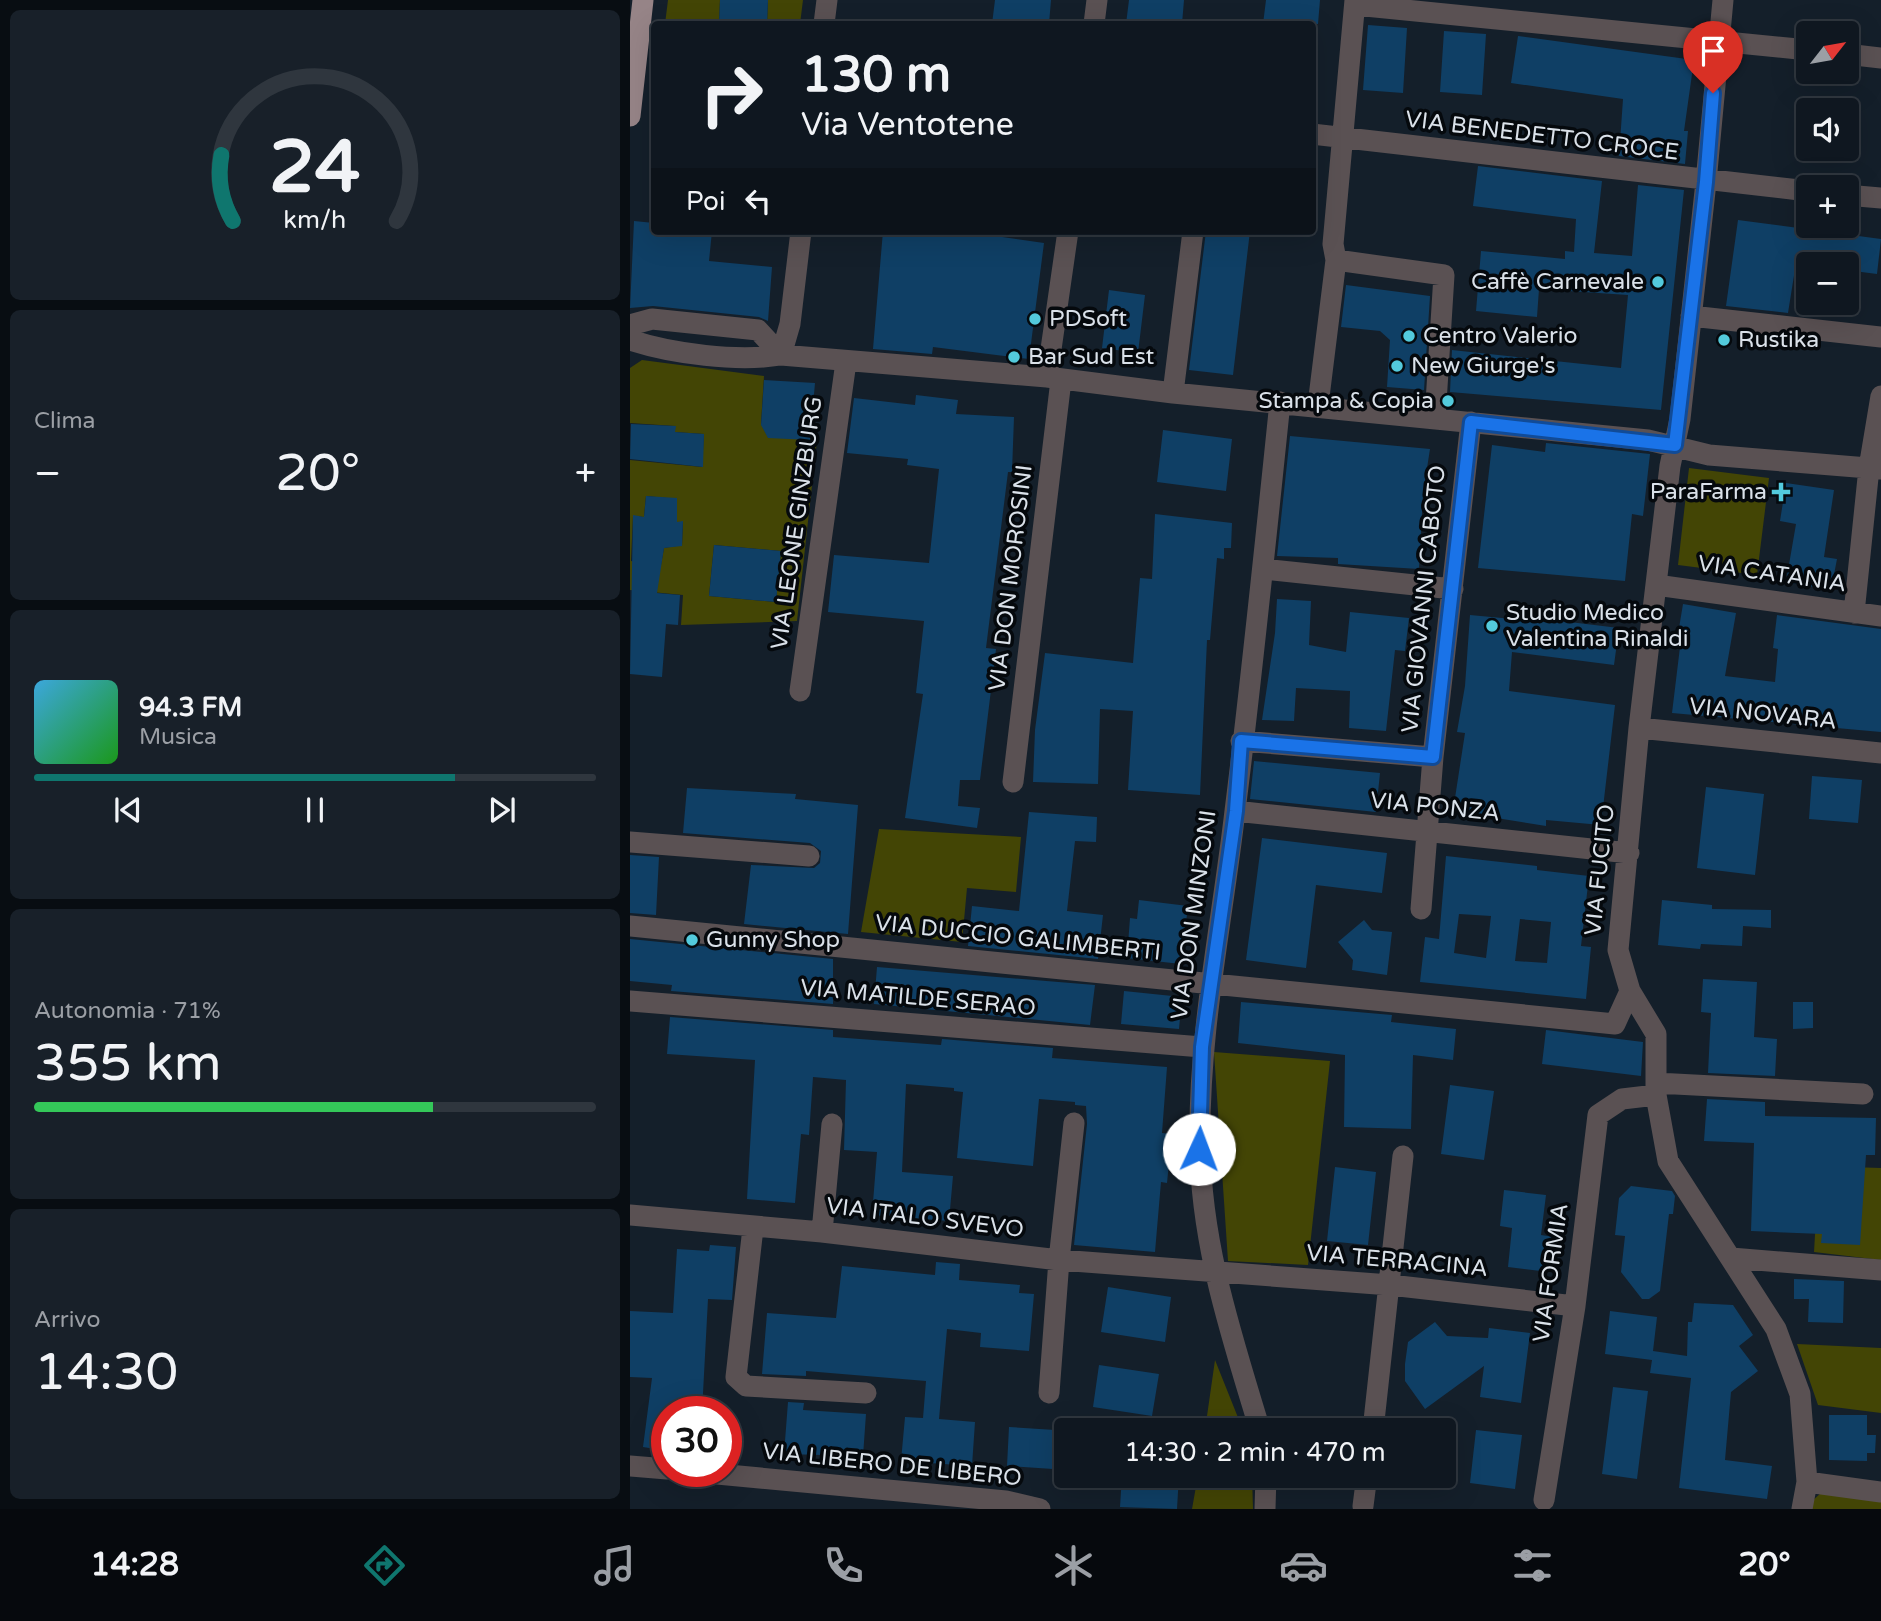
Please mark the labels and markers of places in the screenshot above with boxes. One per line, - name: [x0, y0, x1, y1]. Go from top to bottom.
- pin: [1683, 21, 1743, 93]
- place label: Caffè Carnevale: [1471, 268, 1644, 296]
- marker: Caffè Carnevale: [1650, 274, 1666, 290]
- place label: PDSoft: [1049, 305, 1127, 333]
- marker: PDSoft: [1027, 311, 1043, 327]
- place label: Centro Valerio: [1423, 322, 1577, 350]
- place label: Rustika: [1738, 326, 1819, 354]
- marker: Centro Valerio: [1401, 328, 1417, 344]
- marker: Rustika: [1716, 332, 1732, 348]
- place label: Bar Sud Est: [1028, 343, 1155, 371]
- marker: Bar Sud Est: [1006, 349, 1022, 365]
- place label: New Giurge's: [1411, 352, 1556, 380]
- marker: New Giurge's: [1389, 358, 1405, 374]
- place label: Stampa & Copia: [1259, 387, 1434, 415]
- marker: Stampa & Copia: [1440, 393, 1456, 409]
- place label: ParaFarma: [1650, 478, 1767, 506]
- marker: ParaFarma: [1773, 484, 1789, 500]
- place label: Studio Medico Valentina Rinaldi: [1506, 599, 1689, 653]
- marker: Studio Medico Valentina Rinaldi: [1484, 618, 1500, 634]
- place label: Gunny Shop: [706, 926, 840, 954]
- marker: Gunny Shop: [684, 932, 700, 948]

